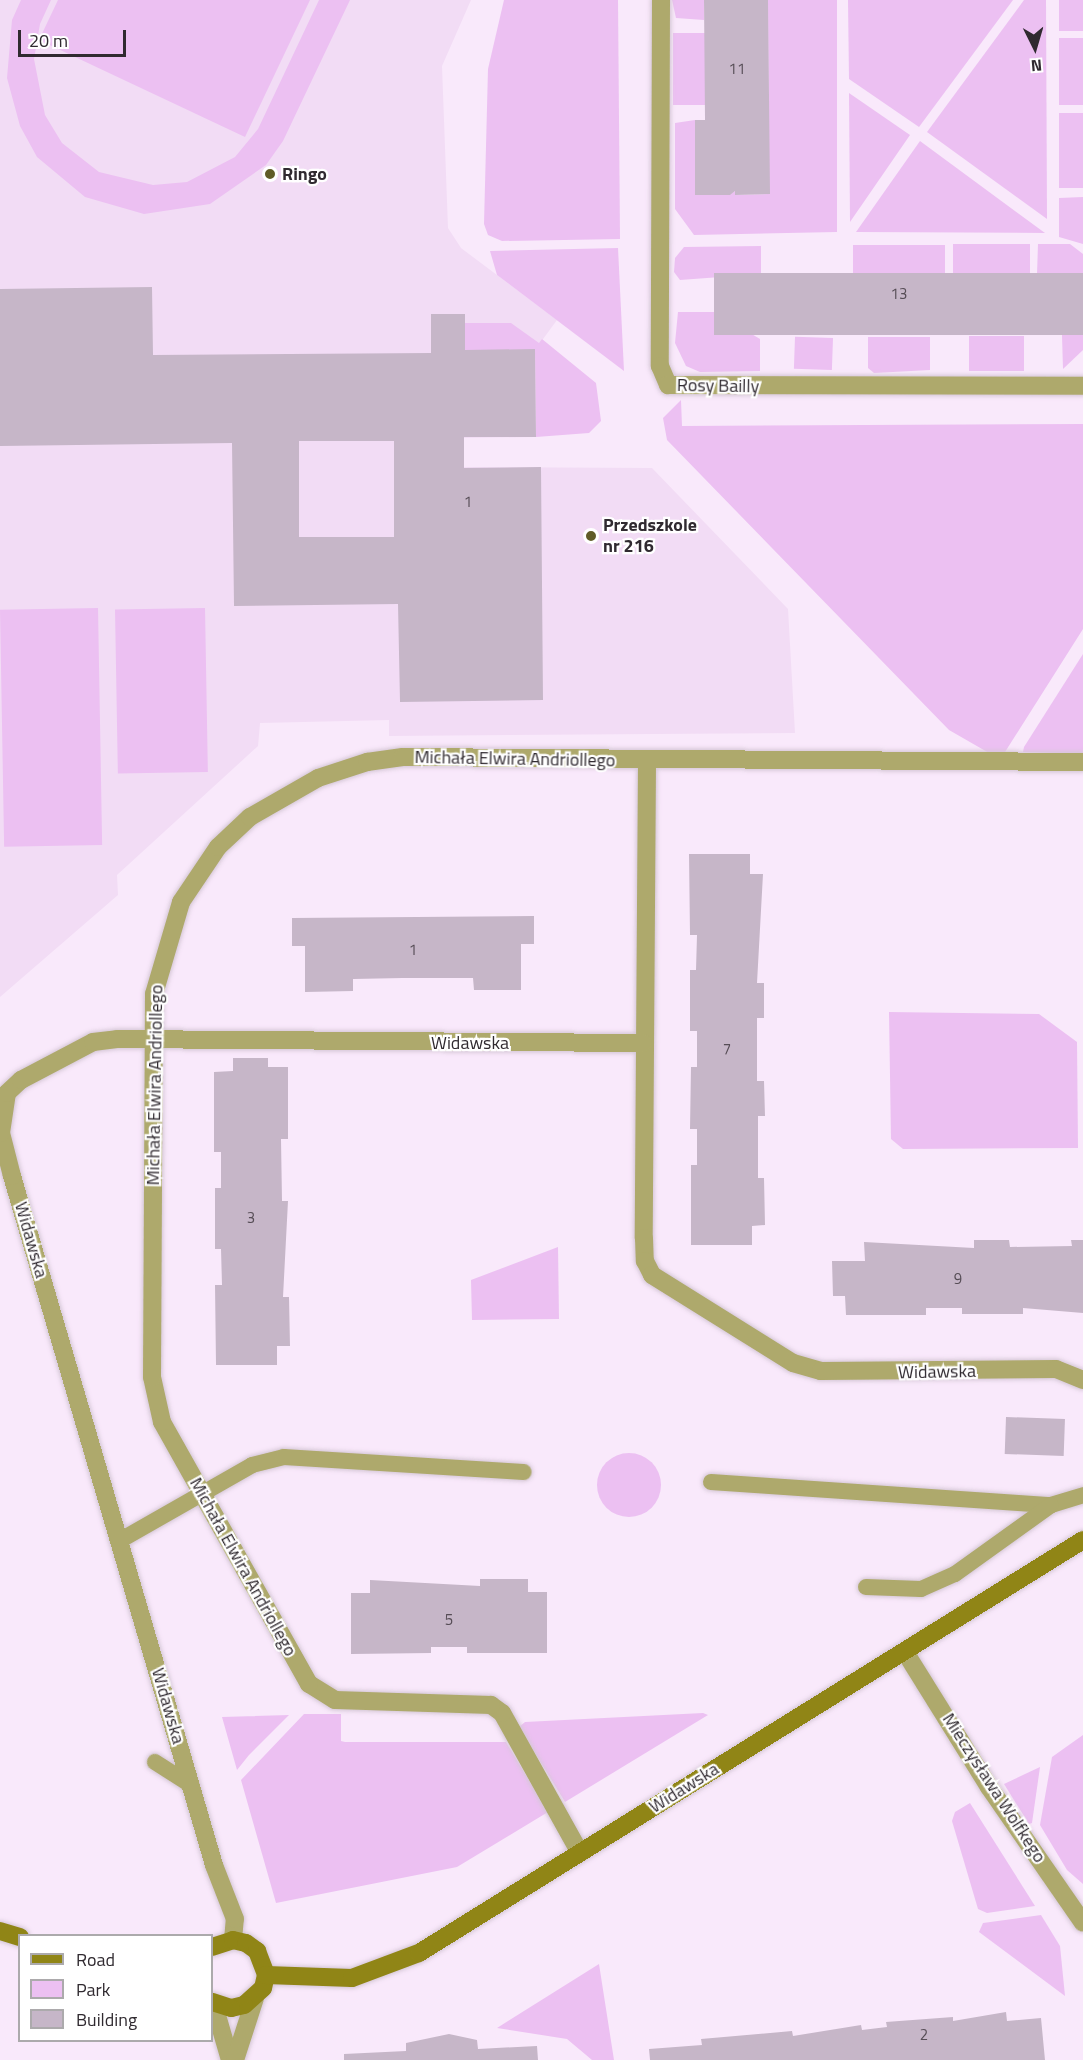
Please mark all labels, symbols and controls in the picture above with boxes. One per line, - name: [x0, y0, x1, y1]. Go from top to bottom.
- scale bar: [21, 18, 129, 56]
- north arrow: [1005, 18, 1065, 78]
- text: 20 m: [29, 27, 68, 54]
- text: N: [1030, 53, 1043, 78]
- house number: 11: [729, 60, 745, 78]
- place label: Ringo: [282, 163, 327, 185]
- marker: Ringo: [263, 167, 277, 181]
- house number: 13: [891, 285, 907, 303]
- street label: Rosy Bailly: [677, 374, 759, 398]
- house number: 1: [464, 493, 472, 511]
- place label: Przedszkole nr 216: [603, 515, 697, 558]
- marker: Przedszkole nr 216: [584, 529, 598, 543]
- street label: Michała Elwira Andriollego: [414, 746, 616, 772]
- house number: 1: [409, 941, 417, 959]
- street label: Michała Elwira Andriollego: [142, 984, 168, 1186]
- street label: Widawska: [431, 1032, 509, 1054]
- house number: 7: [723, 1040, 731, 1058]
- street label: Widawska: [10, 1200, 52, 1280]
- house number: 3: [247, 1209, 255, 1227]
- house number: 9: [954, 1270, 962, 1288]
- street label: Widawska: [898, 1361, 976, 1383]
- street label: Michała Elwira Andriollego: [185, 1474, 301, 1660]
- house number: 5: [445, 1611, 453, 1629]
- street label: Widawska: [147, 1666, 189, 1746]
- street label: Mieczysława Wolfkego: [938, 1709, 1050, 1867]
- street label: Widawska: [645, 1758, 723, 1818]
- legend: [18, 1934, 213, 2042]
- text: Road: [76, 1946, 115, 1973]
- text: Park: [76, 1976, 110, 2003]
- text: Building: [76, 2006, 137, 2033]
- house number: 2: [920, 2026, 928, 2044]

